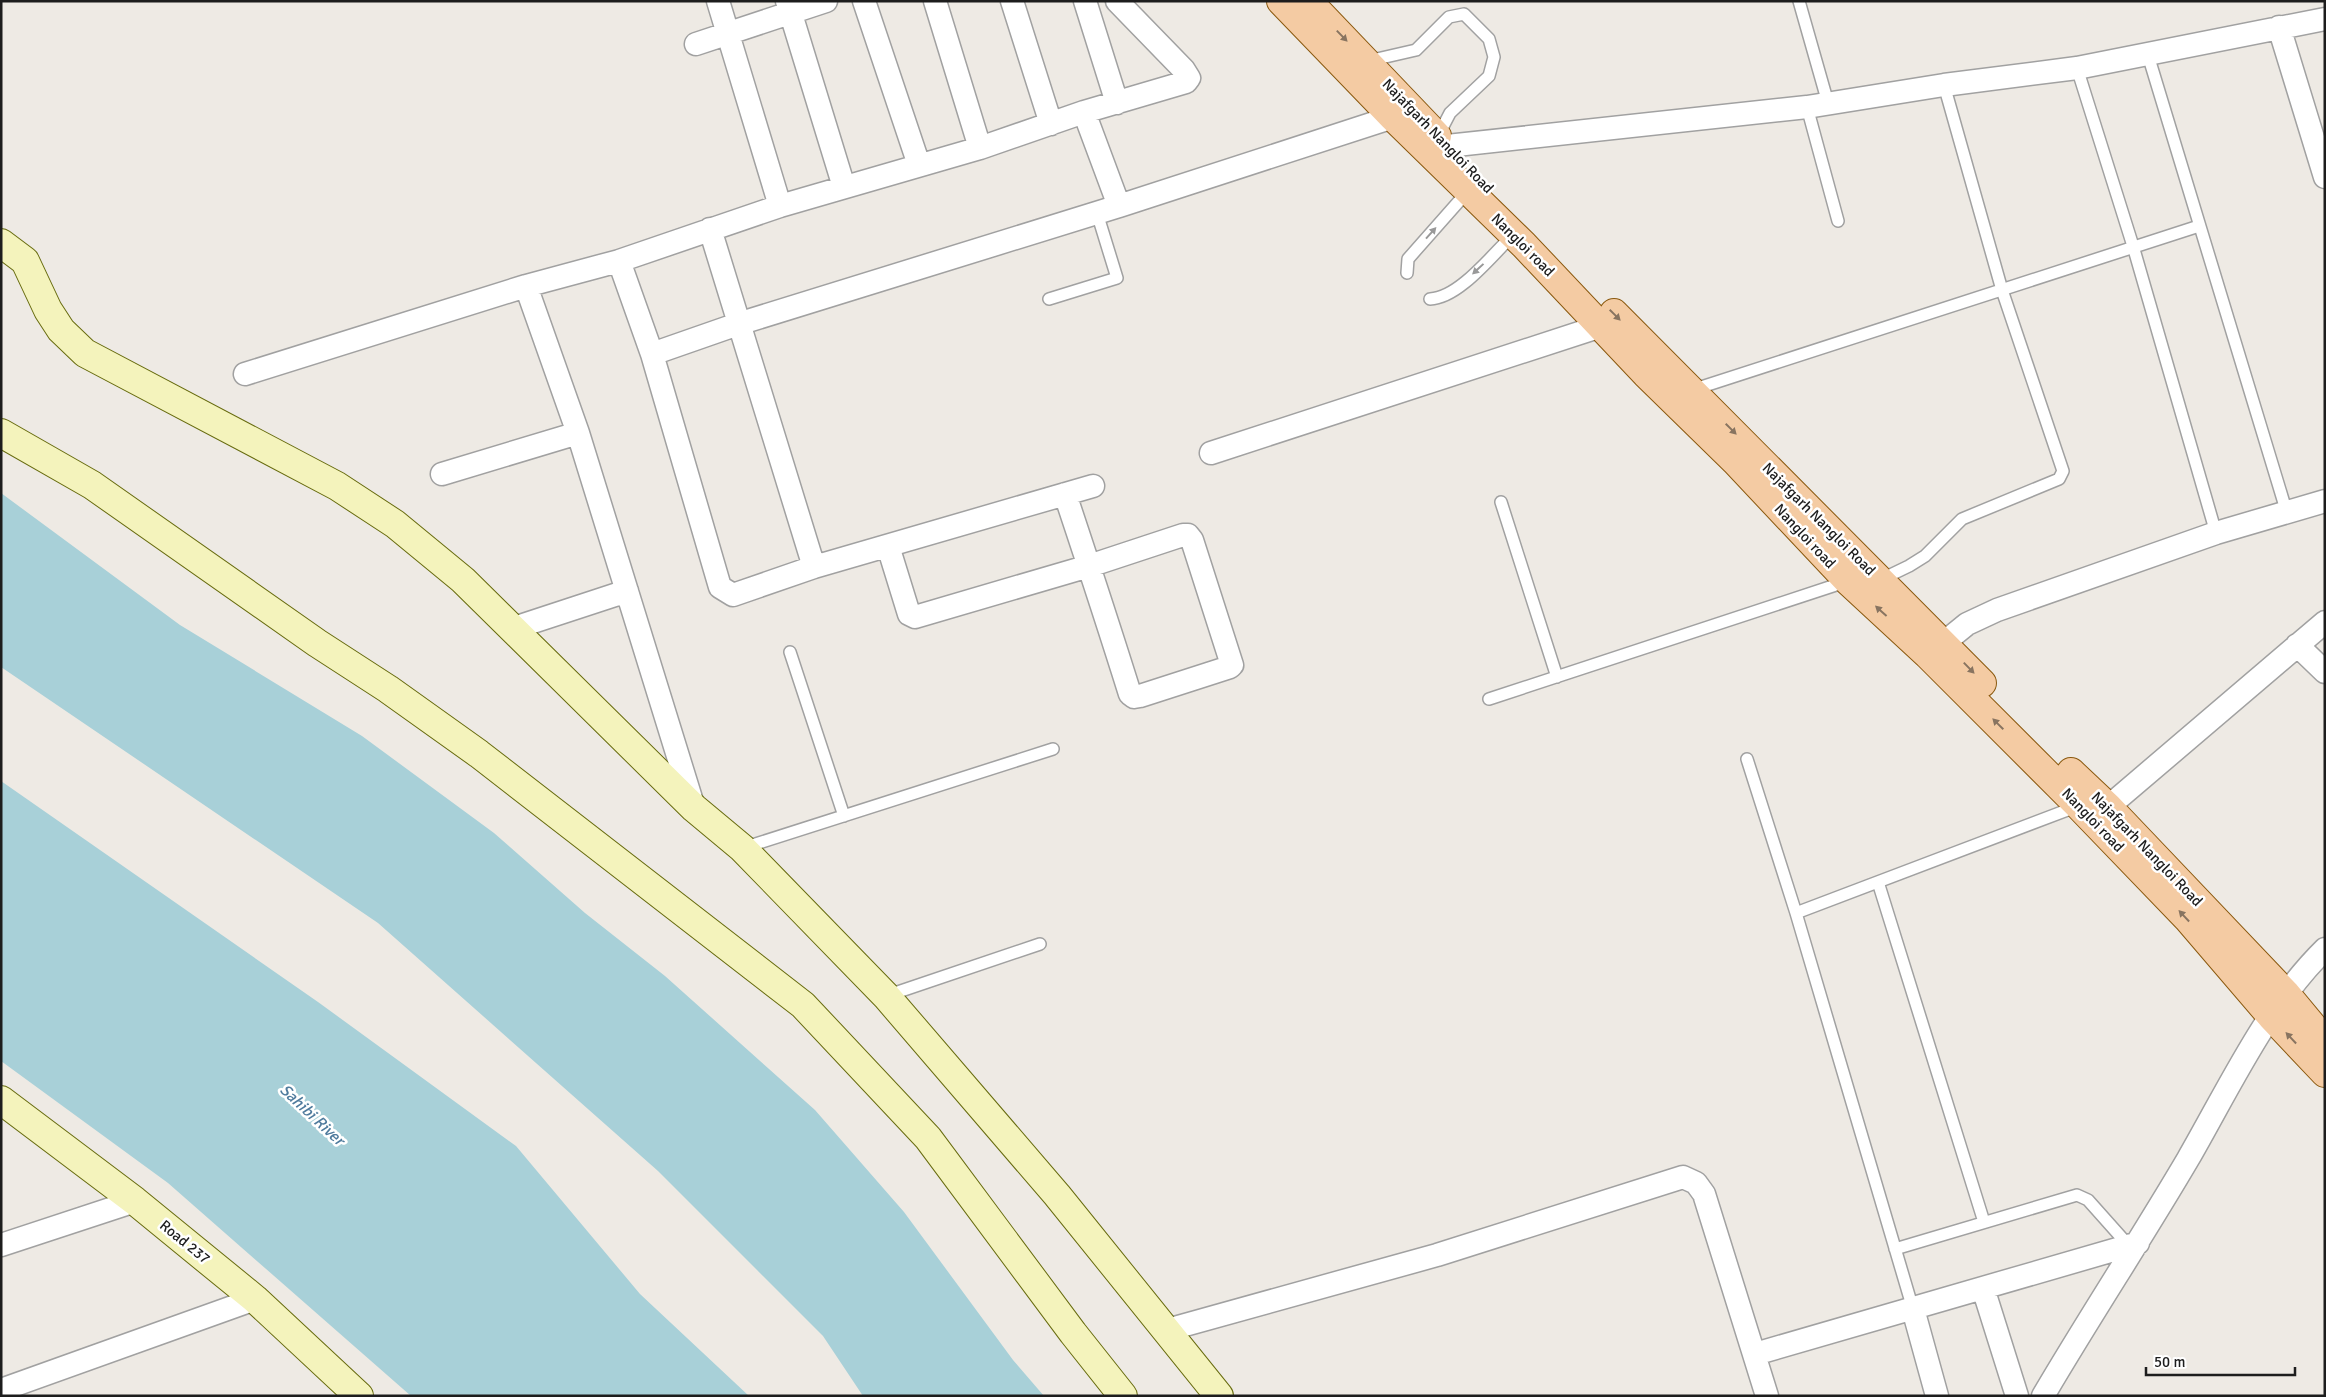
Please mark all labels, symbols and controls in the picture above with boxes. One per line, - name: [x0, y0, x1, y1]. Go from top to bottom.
- one-way arrow: [1336, 30, 1348, 42]
- street label: Najafgarh Nangloi Road: [1379, 75, 1497, 197]
- street label: Nangloi road: [1488, 210, 1558, 280]
- one-way arrow: [1425, 227, 1436, 239]
- one-way arrow: [1472, 263, 1484, 275]
- one-way arrow: [1609, 309, 1621, 321]
- one-way arrow: [1725, 423, 1737, 435]
- street label: Najafgarh Nangloi Road: [1759, 459, 1879, 579]
- street label: Nangloi road: [1771, 500, 1840, 572]
- one-way arrow: [1874, 606, 1887, 617]
- one-way arrow: [1962, 662, 1974, 674]
- one-way arrow: [1992, 718, 2004, 730]
- street label: Nangloi road: [2058, 784, 2128, 856]
- street label: Najafgarh Nangloi Road: [2088, 788, 2206, 910]
- one-way arrow: [2178, 910, 2190, 922]
- one-way arrow: [2285, 1032, 2297, 1044]
- water label: Sahibi River: [276, 1080, 350, 1151]
- street label: Road 237: [156, 1216, 214, 1268]
- scale bar: [2146, 1344, 2295, 1376]
- text: 50 m: [2154, 1353, 2185, 1371]

